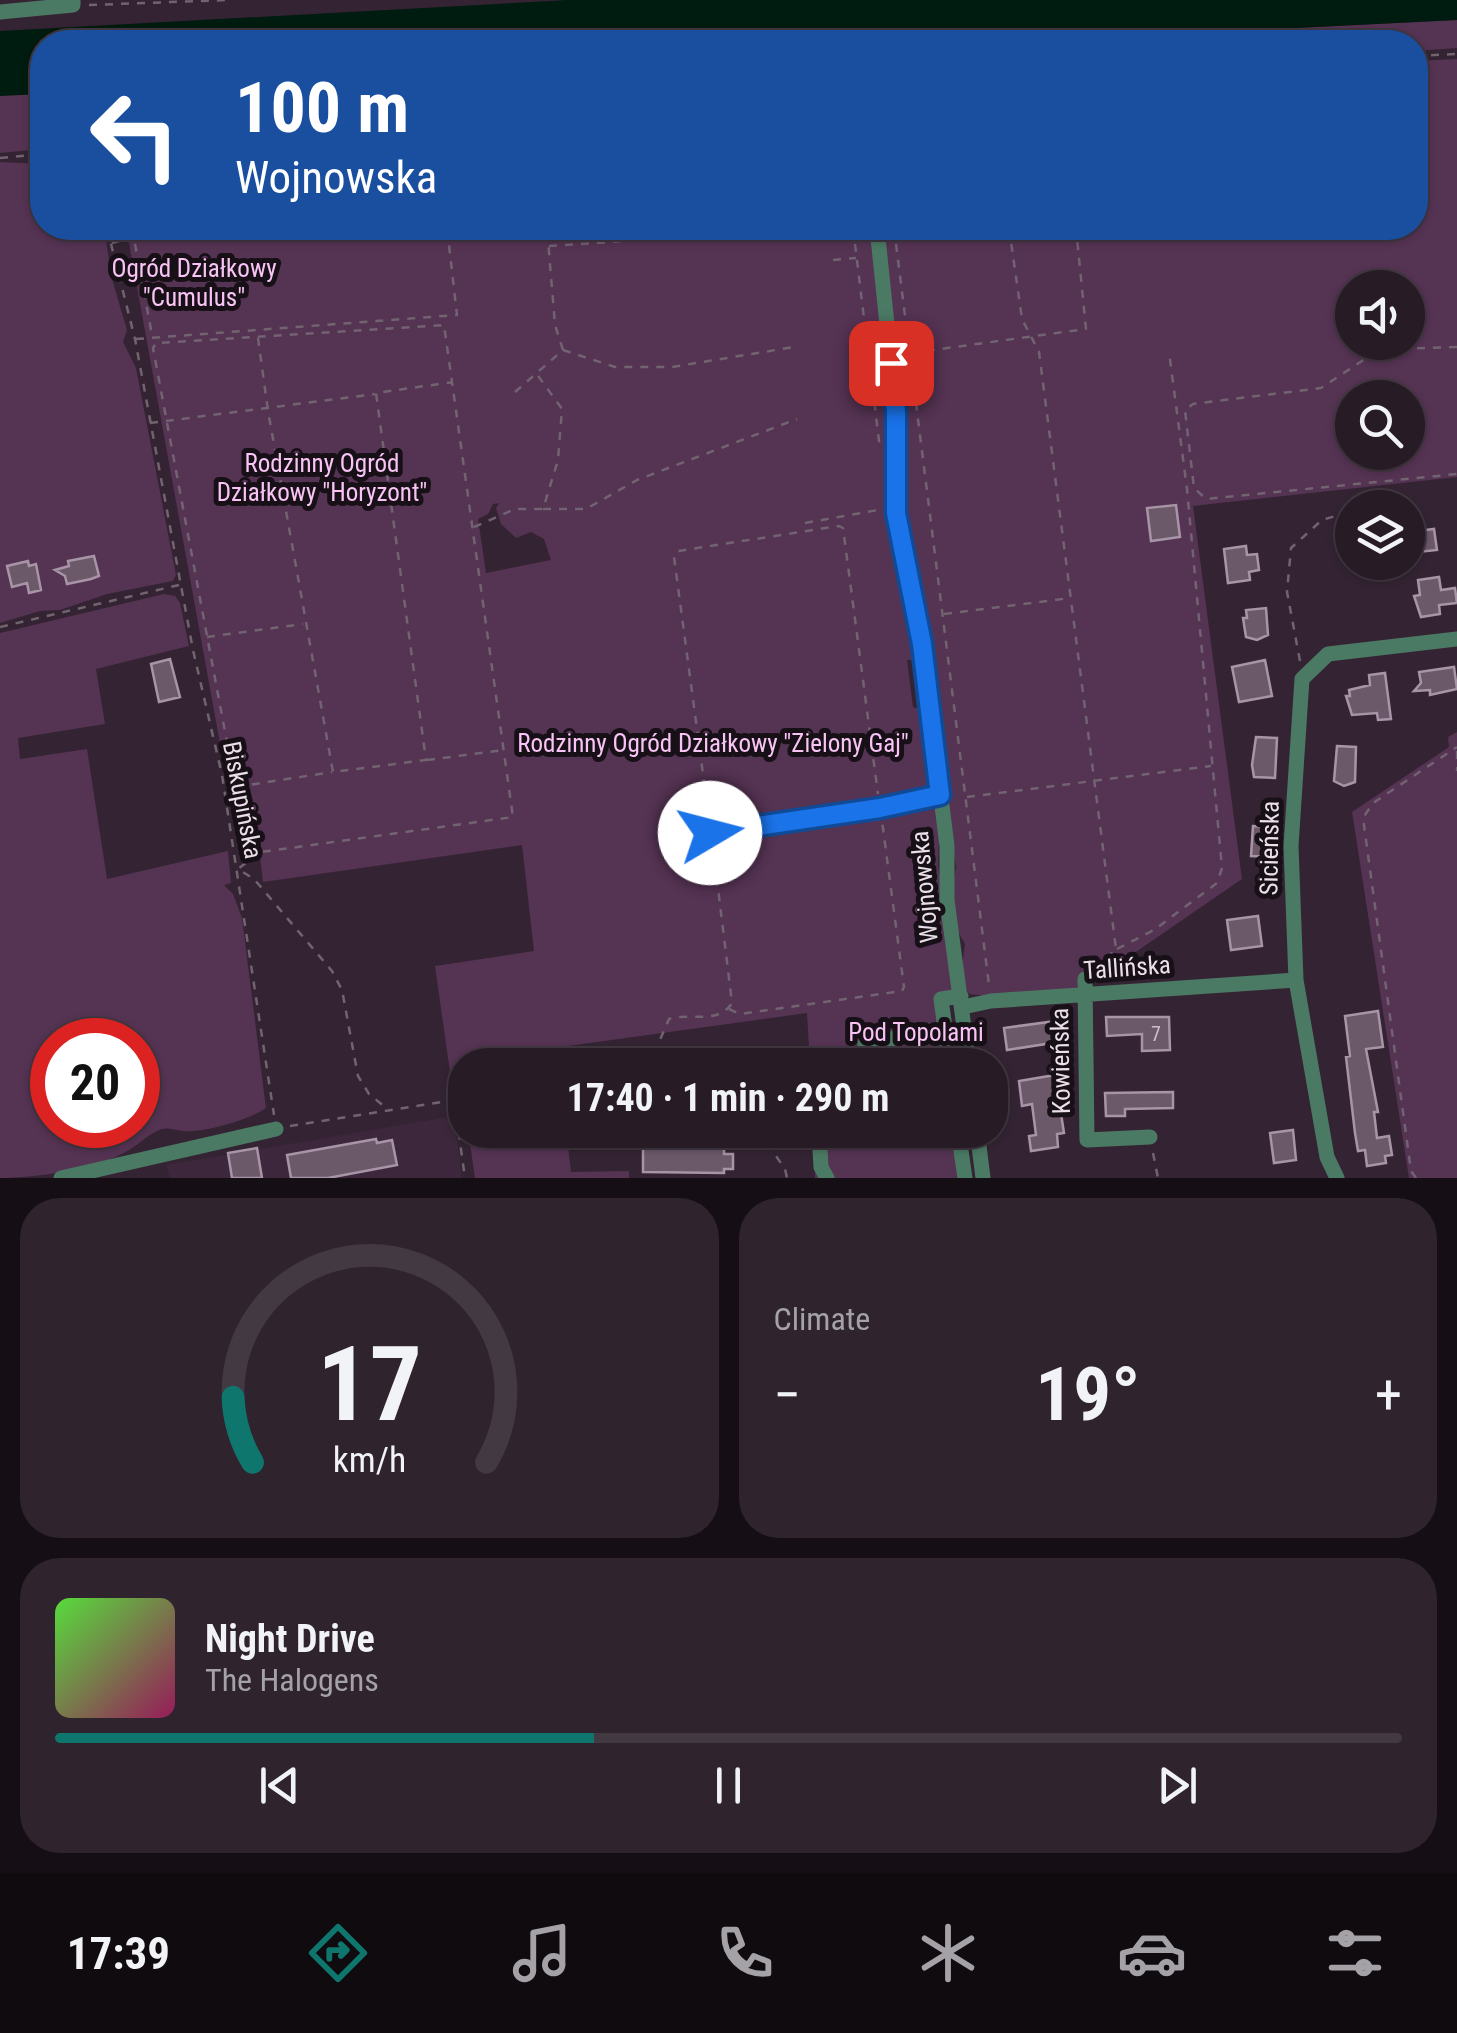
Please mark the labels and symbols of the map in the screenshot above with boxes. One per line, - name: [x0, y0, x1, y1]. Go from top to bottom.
- park label: Ogród Działkowy "Cumulus": [111, 254, 277, 312]
- pin: [849, 321, 934, 406]
- park label: Rodzinny Ogród Działkowy "Horyzont": [217, 449, 427, 507]
- park label: Rodzinny Ogród Działkowy "Zielony Gaj": [517, 729, 909, 758]
- street label: Biskupińska: [217, 739, 268, 861]
- position arrow: [658, 781, 762, 885]
- street label: Sicieńska: [1254, 801, 1285, 895]
- street label: Wojnowska: [905, 830, 944, 944]
- street label: Tallińska: [1082, 950, 1172, 985]
- street label: Kowieńska: [1045, 1008, 1076, 1114]
- speed limit sign: 20: [30, 1018, 160, 1148]
- park label: Pod Topolami: [848, 1018, 984, 1047]
- house number: 7: [1151, 1022, 1161, 1046]

